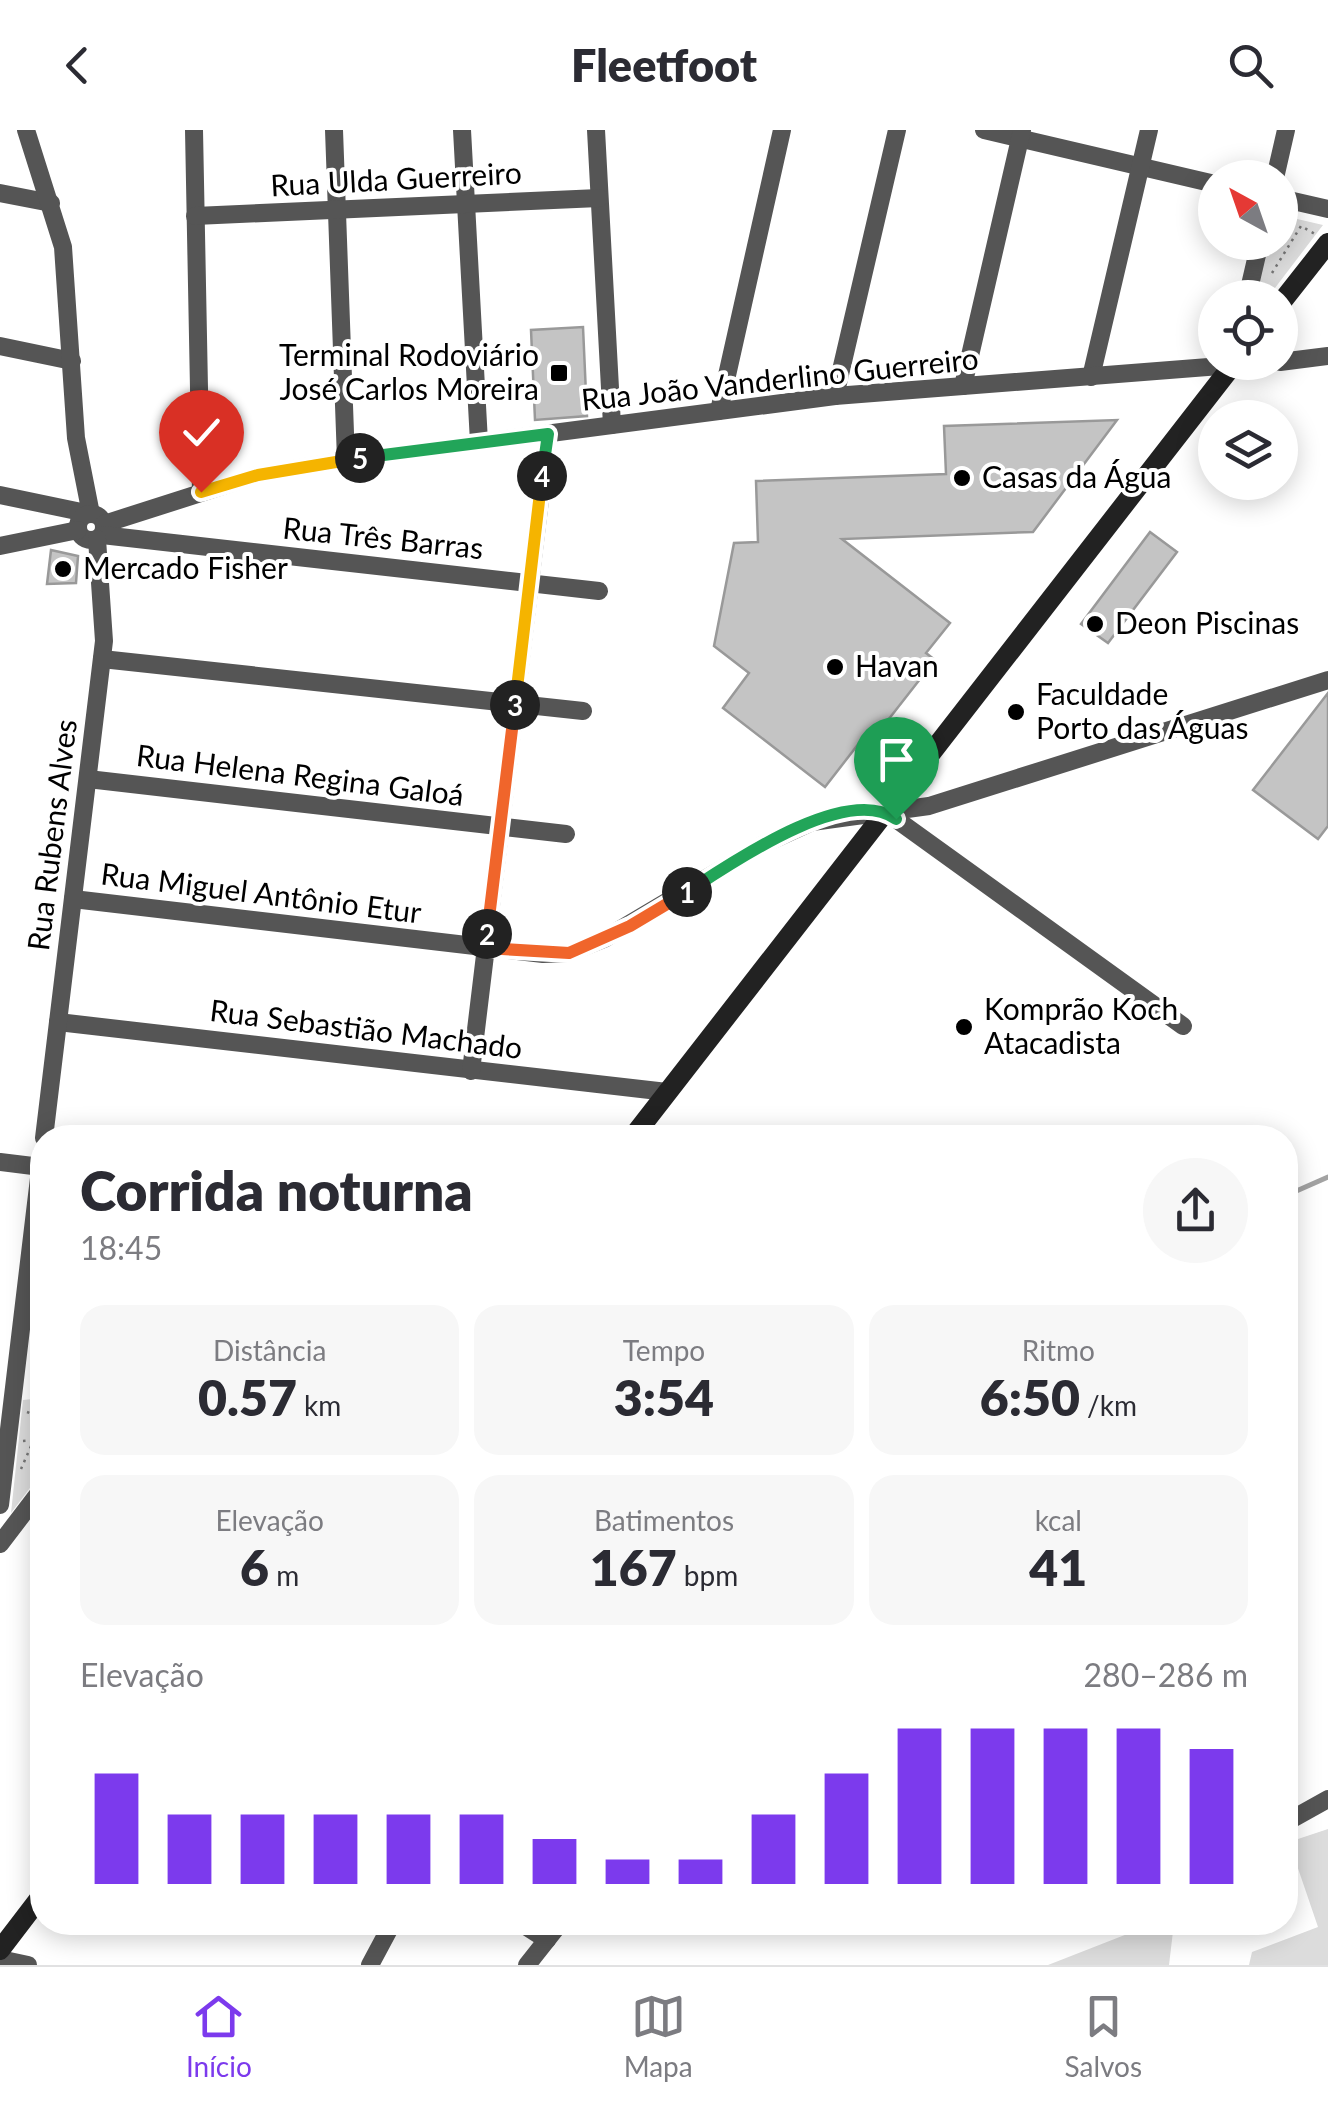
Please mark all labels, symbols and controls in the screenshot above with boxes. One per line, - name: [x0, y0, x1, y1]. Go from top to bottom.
- icon: back: [50, 38, 105, 93]
- text: Fleetfoot: [571, 38, 757, 92]
- icon: search: [1223, 38, 1278, 93]
- street label: Rua Ulda Guerreiro: [269, 153, 522, 203]
- north arrow: [1198, 160, 1298, 260]
- map controls: [1198, 160, 1298, 500]
- button: locate: [1198, 280, 1298, 380]
- place label: Terminal Rodoviário José Carlos Moreira: [279, 336, 539, 406]
- street label: Rua João Vanderlino Guerreiro: [579, 339, 980, 417]
- marker: Terminal Rodoviário José Carlos Moreira: [548, 362, 570, 384]
- pin: [159, 390, 244, 493]
- button: layers: [1198, 400, 1298, 500]
- icon: check: [174, 405, 229, 460]
- pin: 5: [335, 433, 385, 483]
- text: 5: [352, 441, 368, 475]
- pin: 4: [517, 451, 567, 501]
- place label: Casas da Água: [982, 458, 1171, 494]
- text: 4: [534, 459, 550, 493]
- marker: Casas da Água: [951, 467, 973, 489]
- street label: Rua Três Barras: [281, 509, 485, 565]
- place label: Mercado Fisher: [83, 549, 288, 585]
- marker: Mercado Fisher: [52, 558, 74, 580]
- place label: Deon Piscinas: [1115, 604, 1299, 640]
- marker: Deon Piscinas: [1084, 613, 1106, 635]
- place label: Havan: [855, 647, 939, 683]
- marker: Havan: [824, 656, 846, 678]
- place label: Faculdade Porto das Águas: [1036, 675, 1248, 745]
- pin: 3: [490, 680, 540, 730]
- text: 3: [507, 688, 523, 722]
- marker: Faculdade Porto das Águas: [1005, 701, 1027, 723]
- street label: Rua Rubens Alves: [19, 717, 83, 952]
- pin: [854, 717, 939, 820]
- icon: arrive: [869, 732, 924, 787]
- street label: Rua Helena Regina Galoá: [134, 736, 466, 812]
- street label: Rua Miguel Antônio Etur: [99, 855, 424, 930]
- pin: 1: [662, 867, 712, 917]
- text: 1: [679, 875, 695, 909]
- pin: 2: [462, 909, 512, 959]
- text: 2: [479, 917, 495, 951]
- place label: Komprão Koch Atacadista: [984, 990, 1178, 1060]
- street label: Rua Sebastião Machado: [208, 991, 524, 1065]
- marker: Komprão Koch Atacadista: [953, 1016, 975, 1038]
- text: Corrida noturna: [80, 1157, 473, 1223]
- button: share: [1143, 1158, 1248, 1263]
- text: 18:45: [80, 1228, 162, 1267]
- text: Distância: [213, 1333, 326, 1367]
- text: Tempo: [623, 1333, 705, 1367]
- text: Ritmo: [1022, 1333, 1095, 1367]
- text: 0.57: [198, 1367, 297, 1427]
- text: 3:54: [614, 1367, 714, 1427]
- text: 6:50: [980, 1367, 1080, 1427]
- text: km: [297, 1388, 341, 1422]
- text: /km: [1080, 1388, 1137, 1422]
- text: Elevação: [215, 1503, 324, 1537]
- text: Batimentos: [594, 1503, 734, 1537]
- text: kcal: [1035, 1503, 1082, 1537]
- text: 6: [240, 1537, 269, 1597]
- text: 167: [590, 1537, 677, 1597]
- text: 41: [1029, 1537, 1087, 1597]
- text: m: [269, 1558, 299, 1592]
- text: bpm: [677, 1558, 738, 1592]
- text: Elevação: [80, 1655, 204, 1694]
- text: 280–286 m: [1084, 1655, 1248, 1694]
- tab: Início: [186, 1989, 252, 2083]
- tab: Mapa: [624, 1989, 693, 2083]
- tab: Salvos: [1065, 1989, 1142, 2083]

